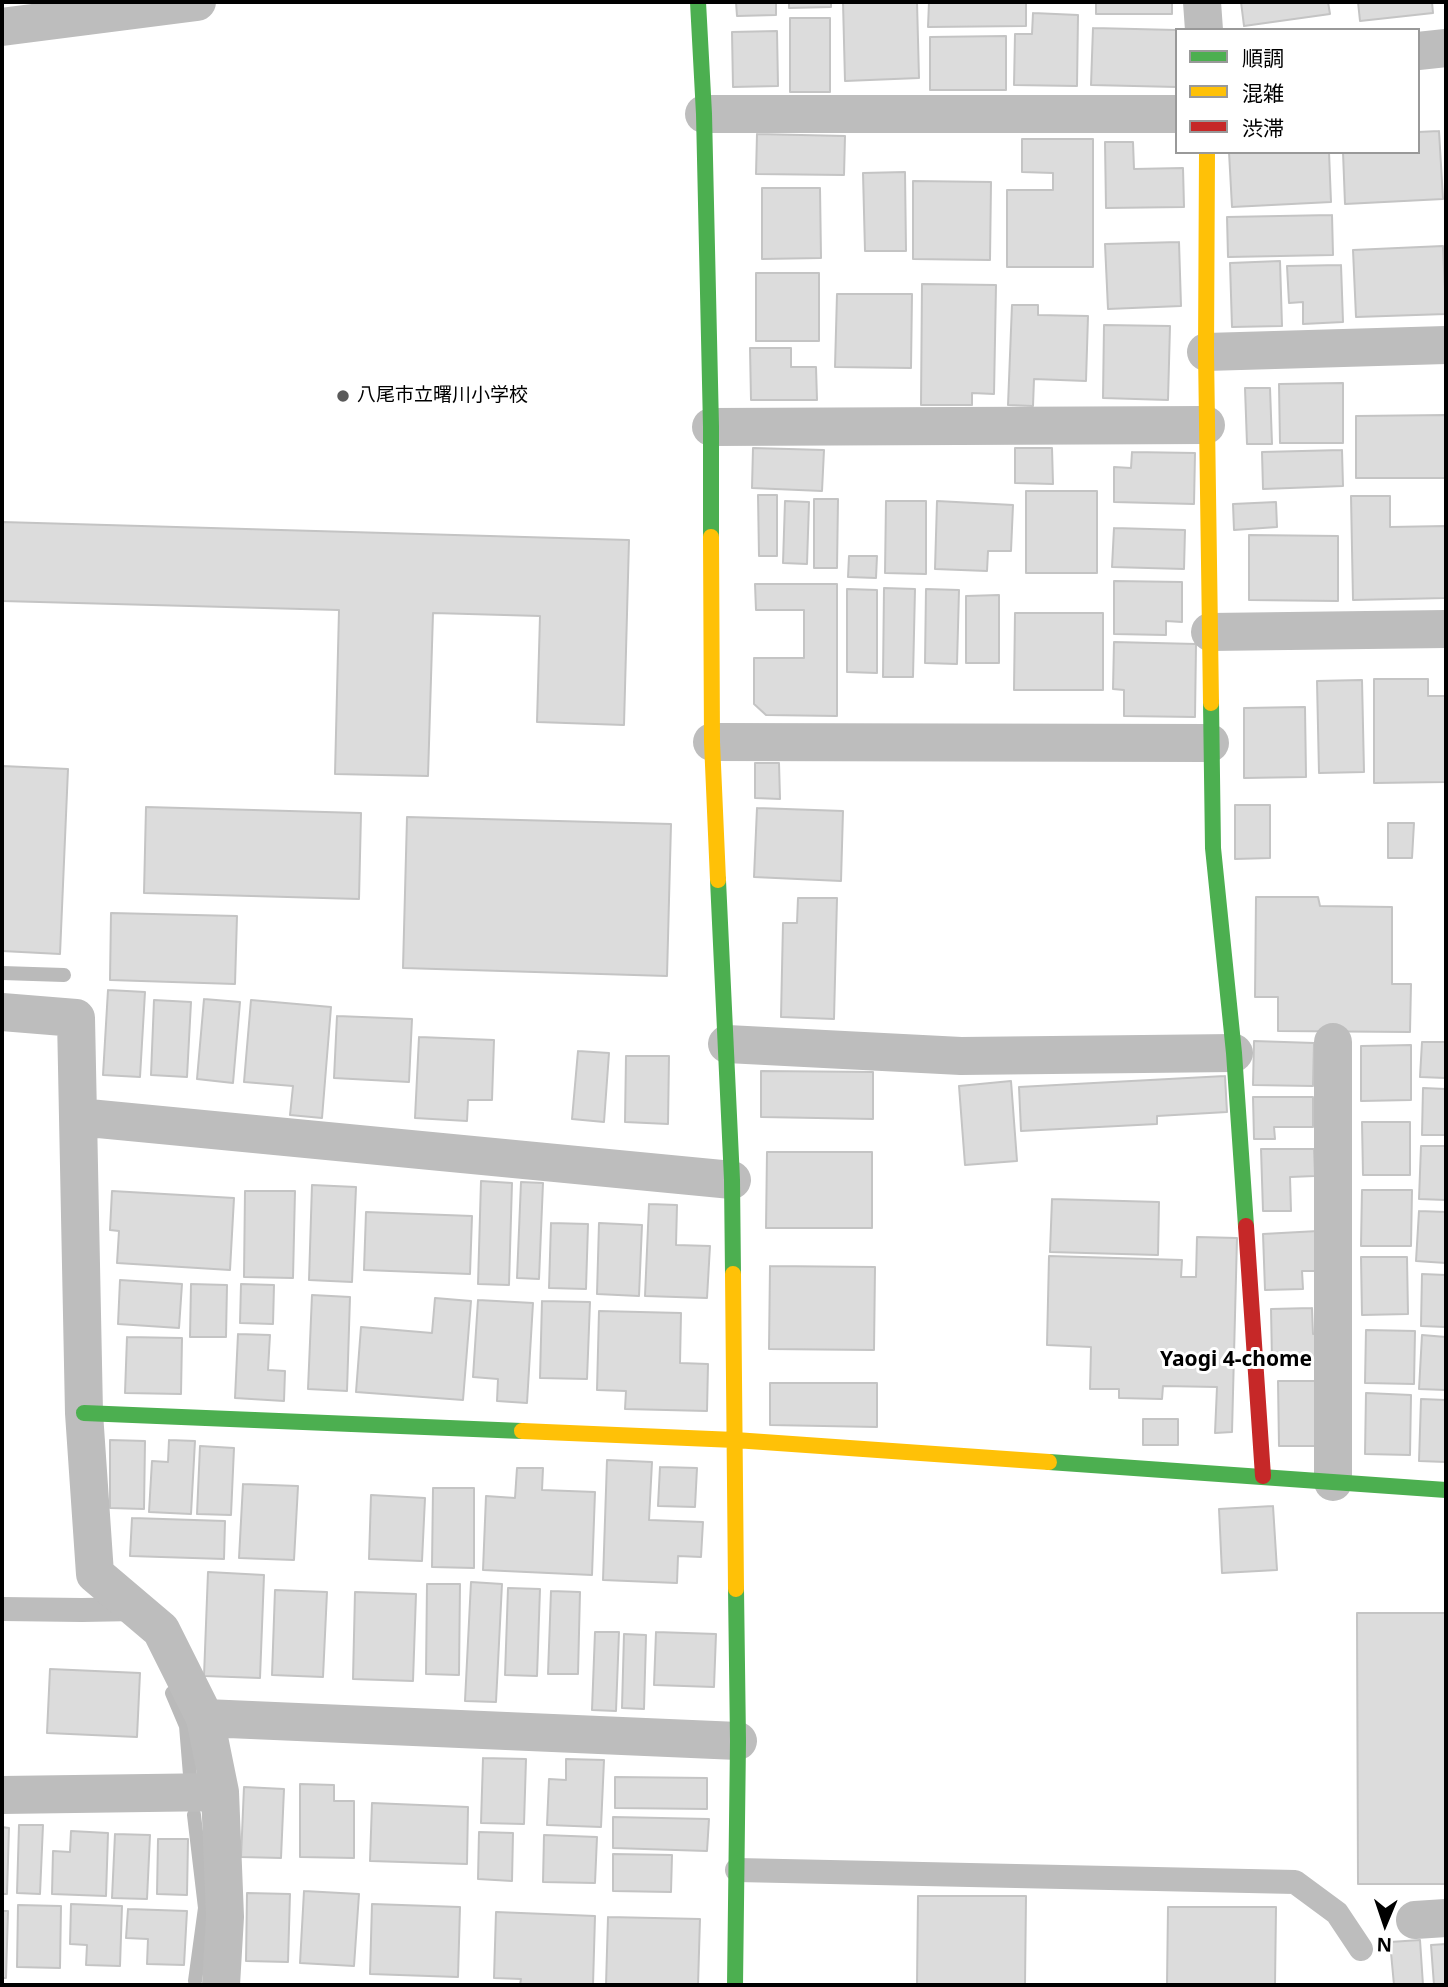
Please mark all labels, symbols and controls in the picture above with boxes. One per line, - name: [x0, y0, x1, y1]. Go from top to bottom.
- legend: [1175, 28, 1420, 154]
- text: 順調: [1242, 44, 1284, 72]
- text: 混雑: [1242, 79, 1284, 107]
- text: 渋滞: [1242, 114, 1284, 142]
- place label: 八尾市立曙川小学校: [357, 385, 528, 407]
- marker: 八尾市立曙川小学校: [335, 388, 351, 404]
- district label: Yaogi 4-chome: [1160, 1347, 1312, 1373]
- north arrow: [1350, 1889, 1420, 1959]
- text: N: [1376, 1932, 1392, 1958]

